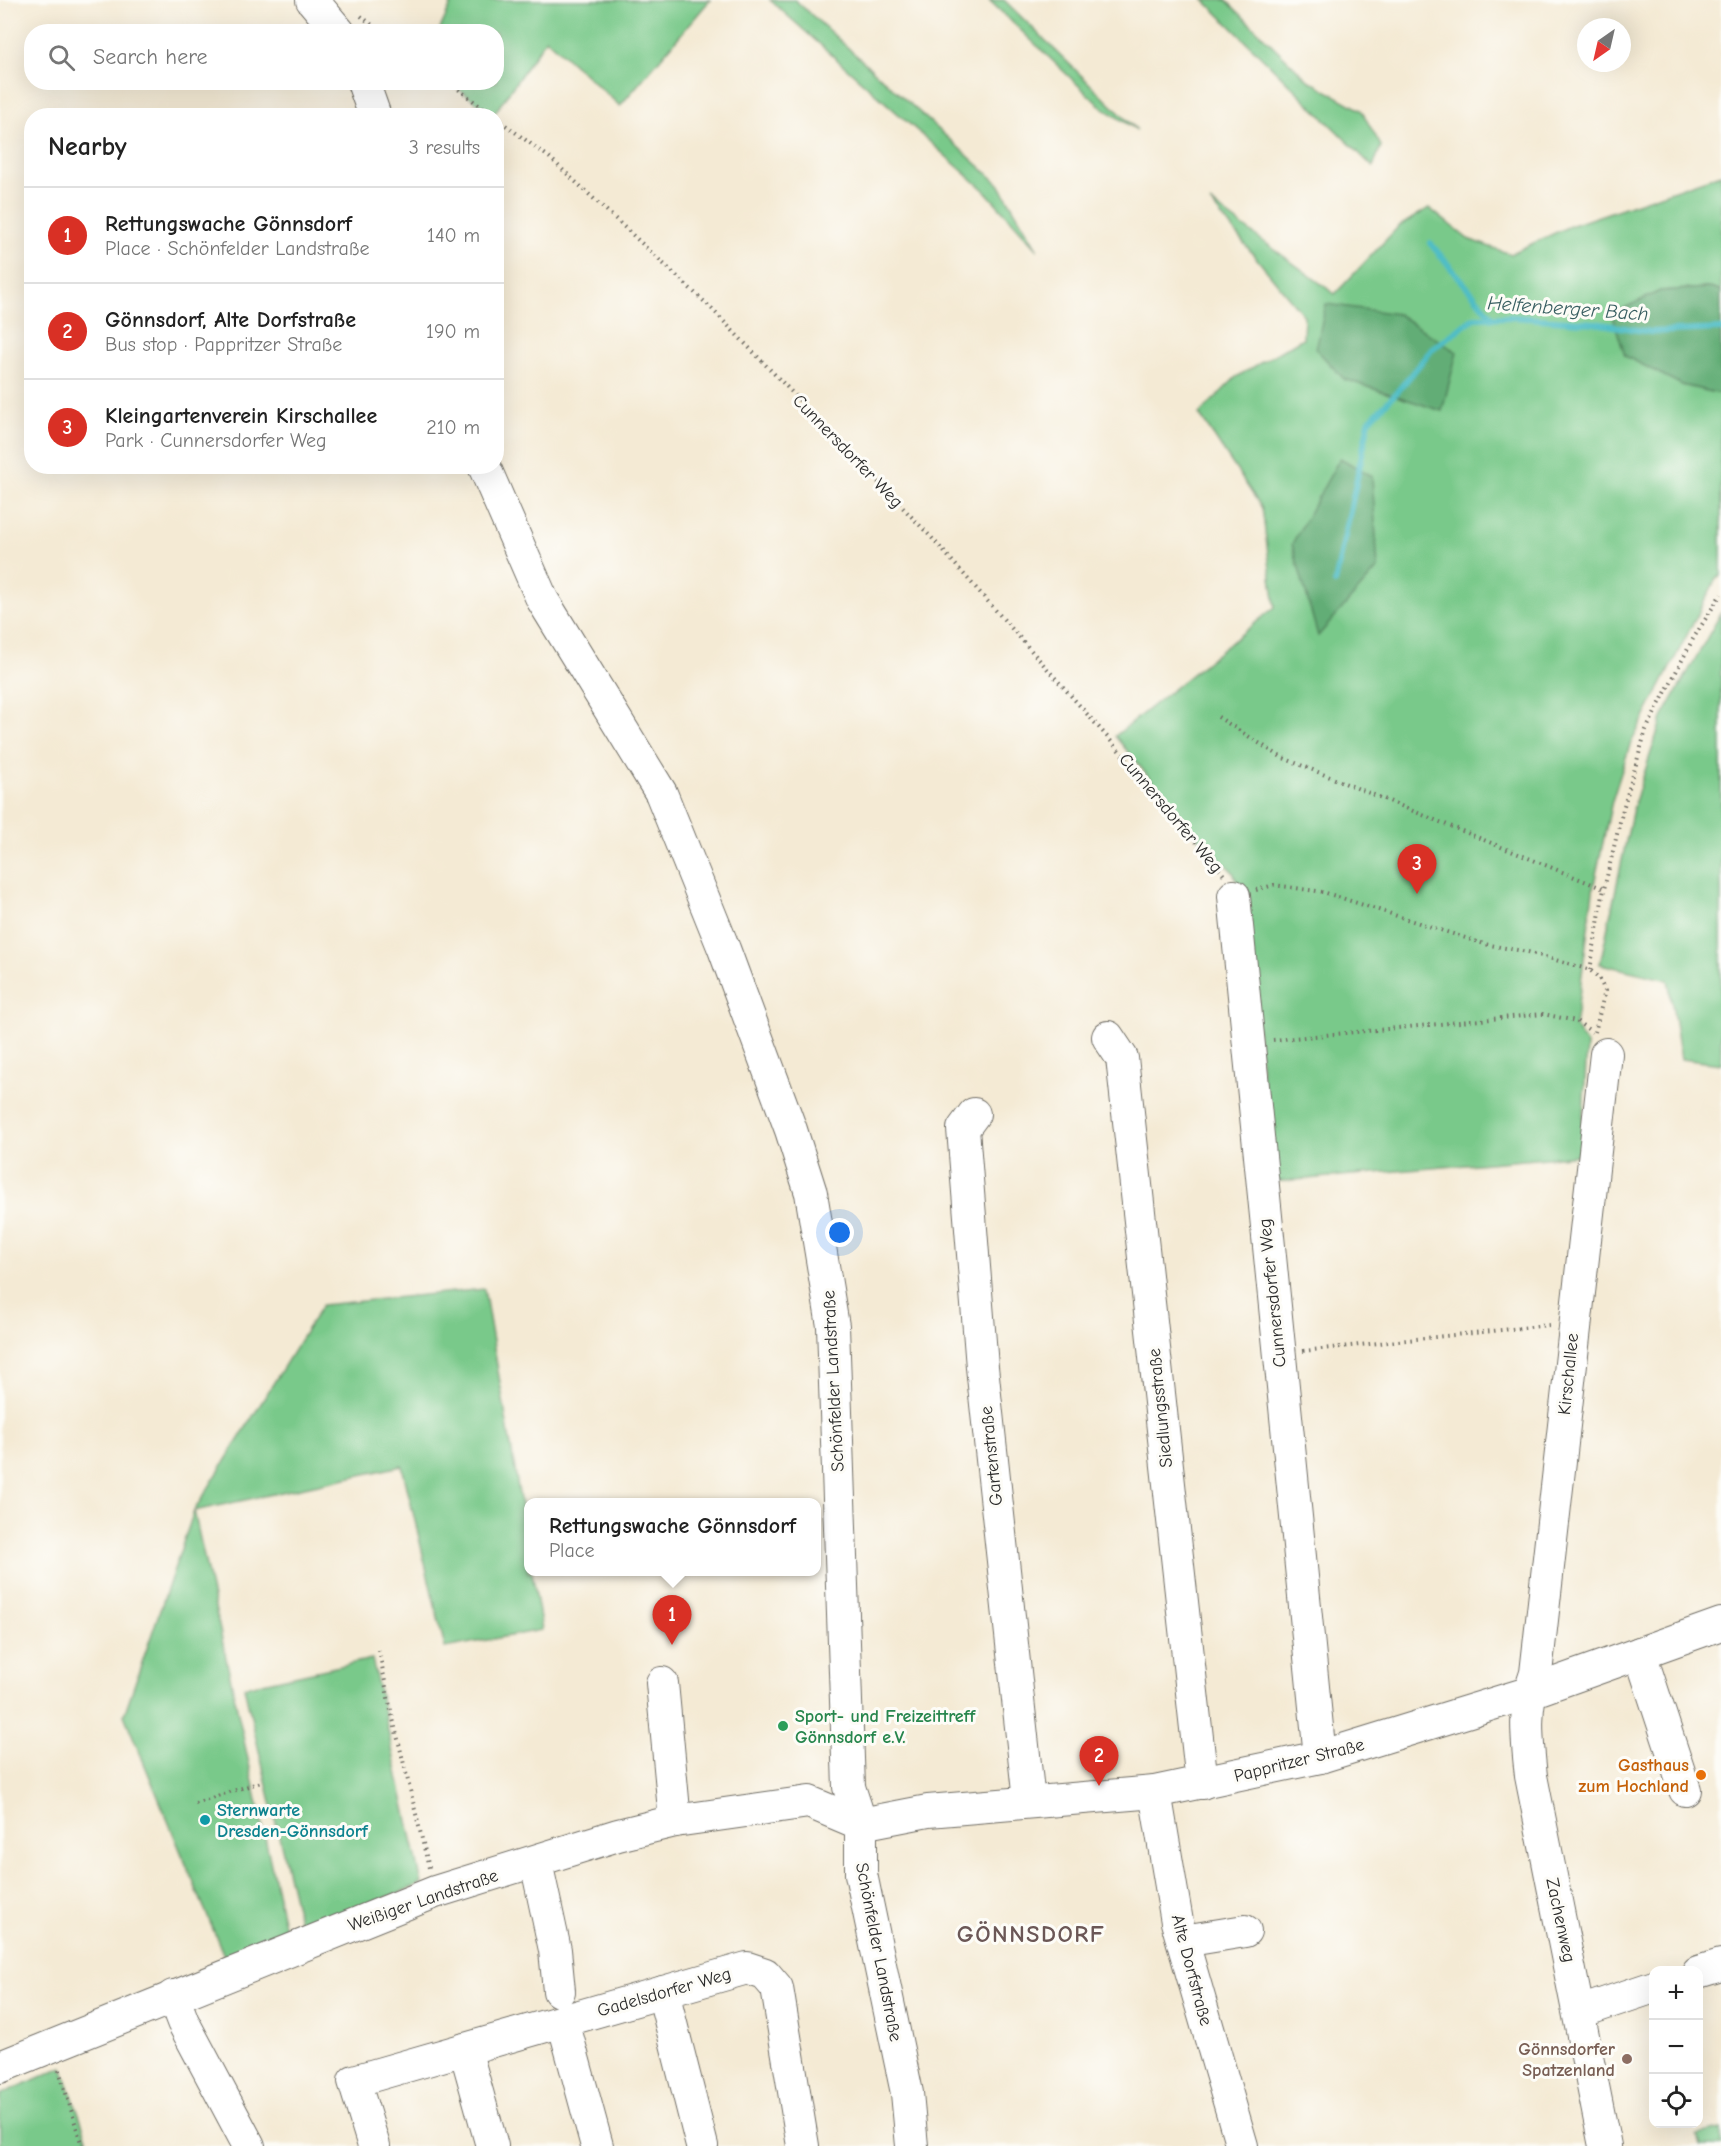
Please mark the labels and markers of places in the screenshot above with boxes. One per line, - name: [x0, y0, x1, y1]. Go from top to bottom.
- pin: 3: [1398, 844, 1436, 894]
- pin: 1: [652, 1596, 692, 1645]
- place label: Sport- und Freizeittreff Gönnsdorf e.V.: [795, 1706, 976, 1748]
- marker: Sport- und Freizeittreff Gönnsdorf e.V.: [776, 1719, 790, 1733]
- pin: 2: [1080, 1736, 1118, 1786]
- place label: Gasthaus zum Hochland: [1579, 1755, 1689, 1797]
- marker: Gasthaus zum Hochland: [1694, 1768, 1708, 1782]
- place label: Sternwarte Dresden-Gönnsdorf: [217, 1800, 369, 1842]
- marker: Sternwarte Dresden-Gönnsdorf: [198, 1813, 212, 1827]
- place label: Gönnsdorfer Spatzenland: [1518, 2039, 1616, 2081]
- marker: Gönnsdorfer Spatzenland: [1620, 2052, 1634, 2066]

